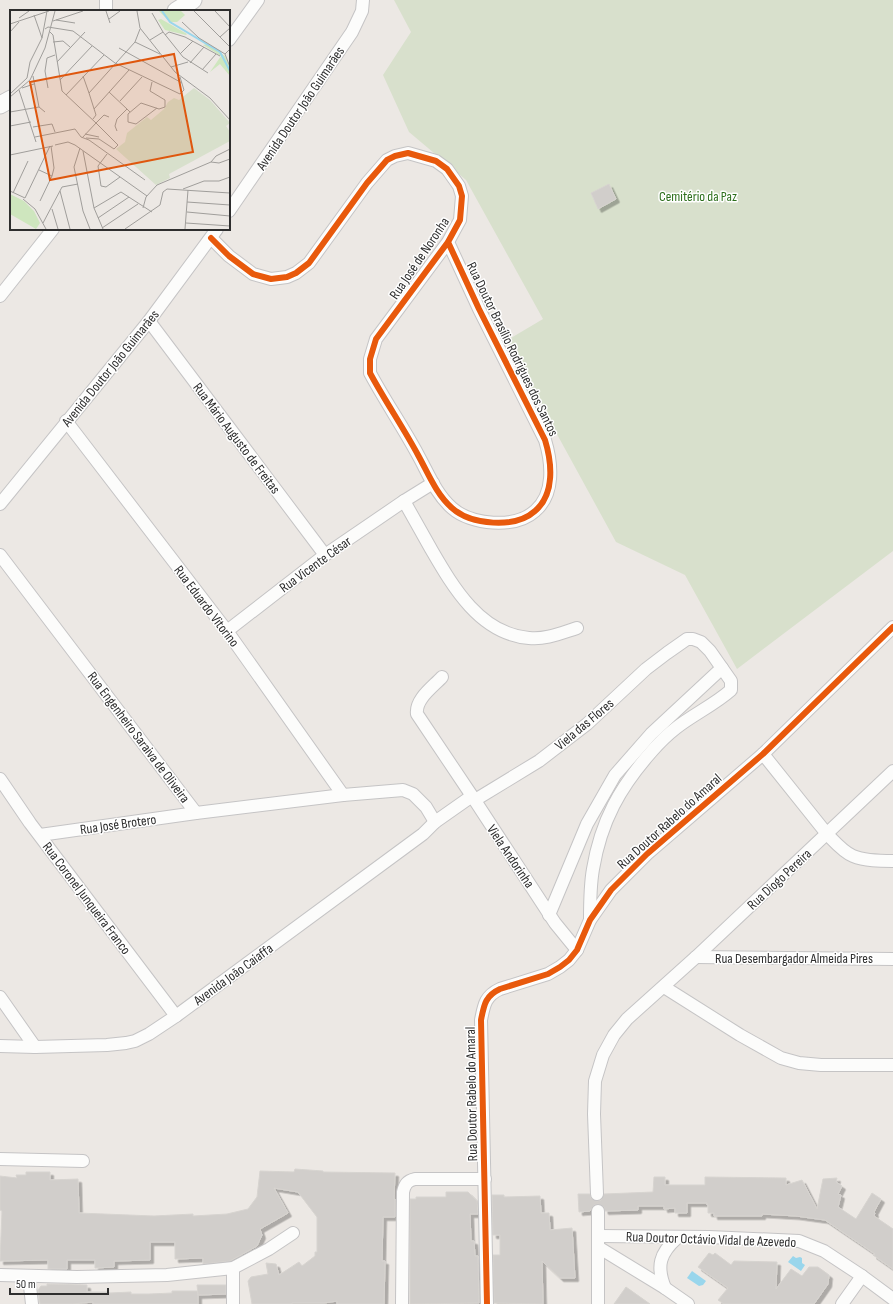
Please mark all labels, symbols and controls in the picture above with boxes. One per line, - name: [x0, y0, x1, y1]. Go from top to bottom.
- inset map: [10, 10, 230, 230]
- street label: Avenida Doutor João Guimarães: [252, 43, 348, 174]
- park label: Cemitério da Paz: [659, 188, 737, 205]
- street label: Rua José de Noronha: [386, 214, 453, 302]
- street label: Rua Doutor Brasílio Rodrigues dos Santos: [463, 259, 562, 439]
- street label: Avenida Doutor João Guimarães: [57, 306, 163, 431]
- street label: Rua Mário Augusto de Freitas: [189, 380, 284, 497]
- street label: Rua Vicente César: [276, 533, 355, 596]
- street label: Rua Eduardo Vitorino: [170, 562, 243, 651]
- street label: Rua Engenheiro Saraiva de Oliveira: [84, 668, 193, 806]
- street label: Viela das Flores: [552, 695, 617, 754]
- street label: Rua Doutor Rabelo do Amaral: [614, 770, 725, 873]
- street label: Rua José Brotero: [79, 811, 157, 838]
- street label: Viela Andorinha: [483, 821, 538, 891]
- street label: Rua Coronel Junqueira Franco: [39, 839, 135, 958]
- street label: Rua Diogo Pereira: [744, 845, 815, 913]
- street label: Avenida João Caiaffa: [189, 940, 276, 1010]
- street label: Rua Desembargador Almeida Pires: [715, 950, 873, 967]
- street label: Rua Doutor Rabelo do Amaral: [462, 1026, 481, 1162]
- street label: Rua Doutor Octávio Vidal de Azevedo: [626, 1228, 797, 1251]
- scale bar: [10, 1270, 108, 1296]
- text: 50 m: [16, 1277, 36, 1292]

